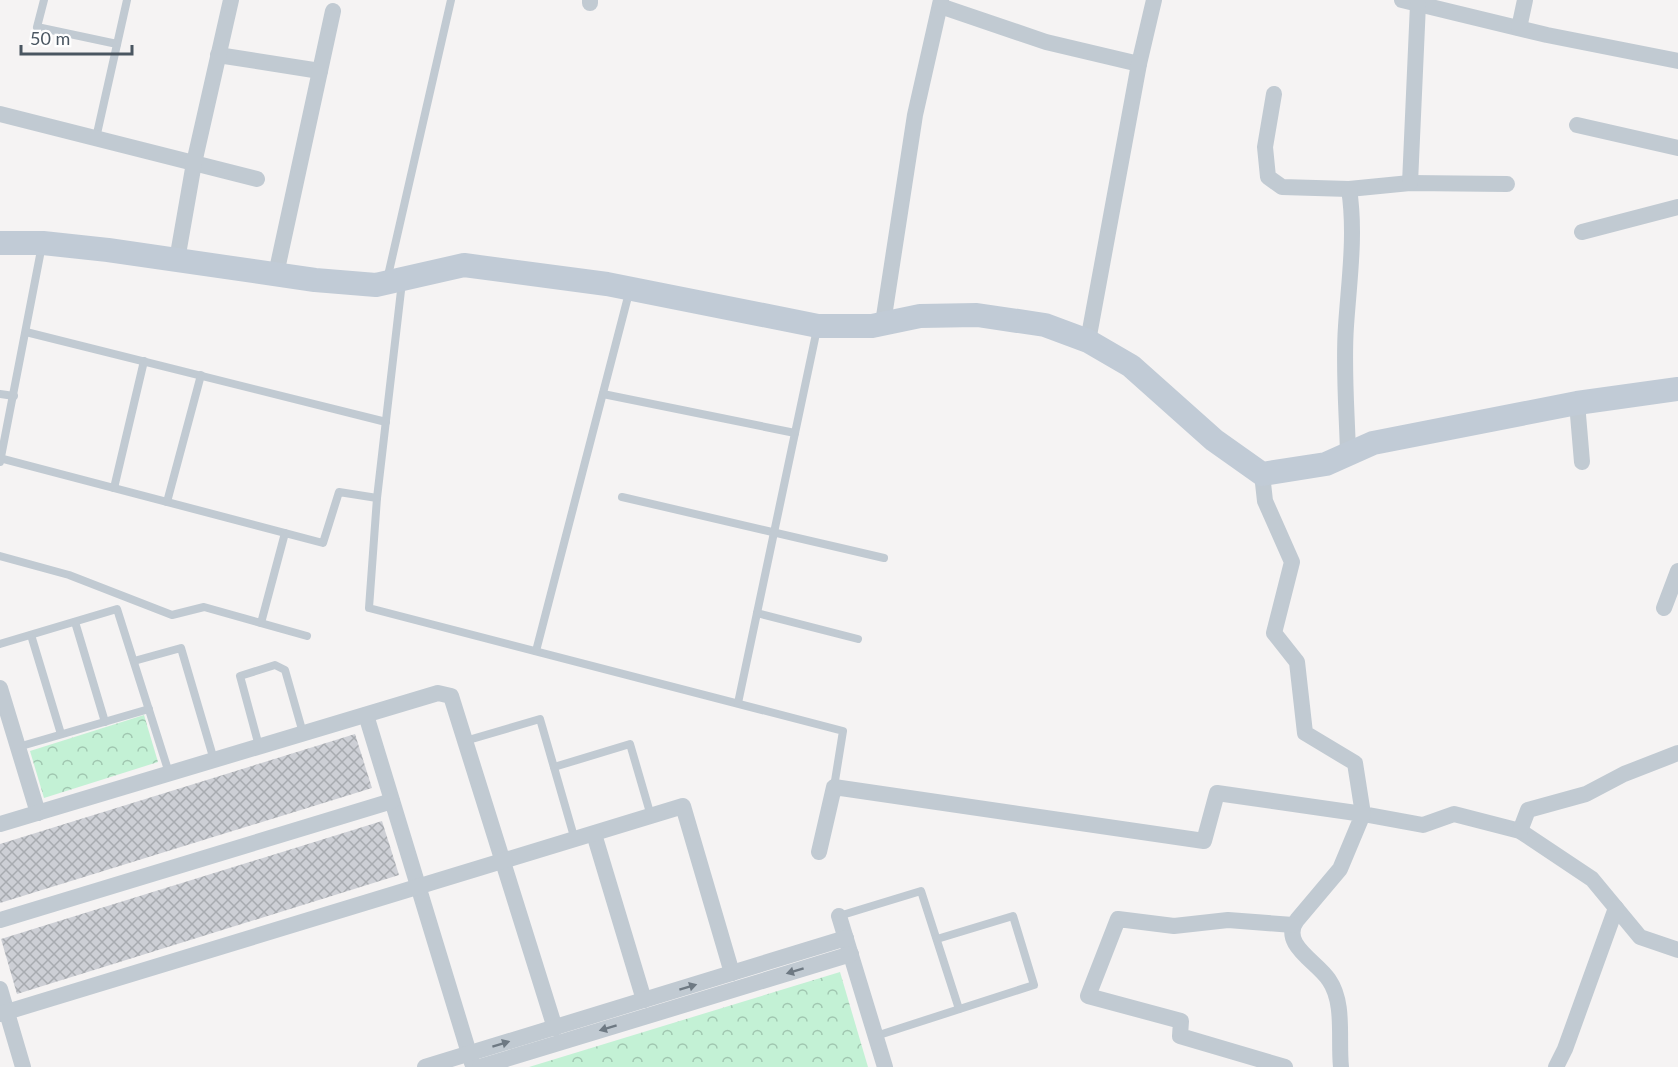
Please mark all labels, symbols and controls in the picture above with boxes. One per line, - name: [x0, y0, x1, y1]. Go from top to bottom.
- scale bar: [21, 18, 132, 56]
- text: 50 m: [30, 27, 70, 49]
- one-way arrow: [786, 967, 804, 976]
- one-way arrow: [679, 982, 697, 991]
- one-way arrow: [599, 1024, 617, 1033]
- one-way arrow: [492, 1039, 510, 1048]

